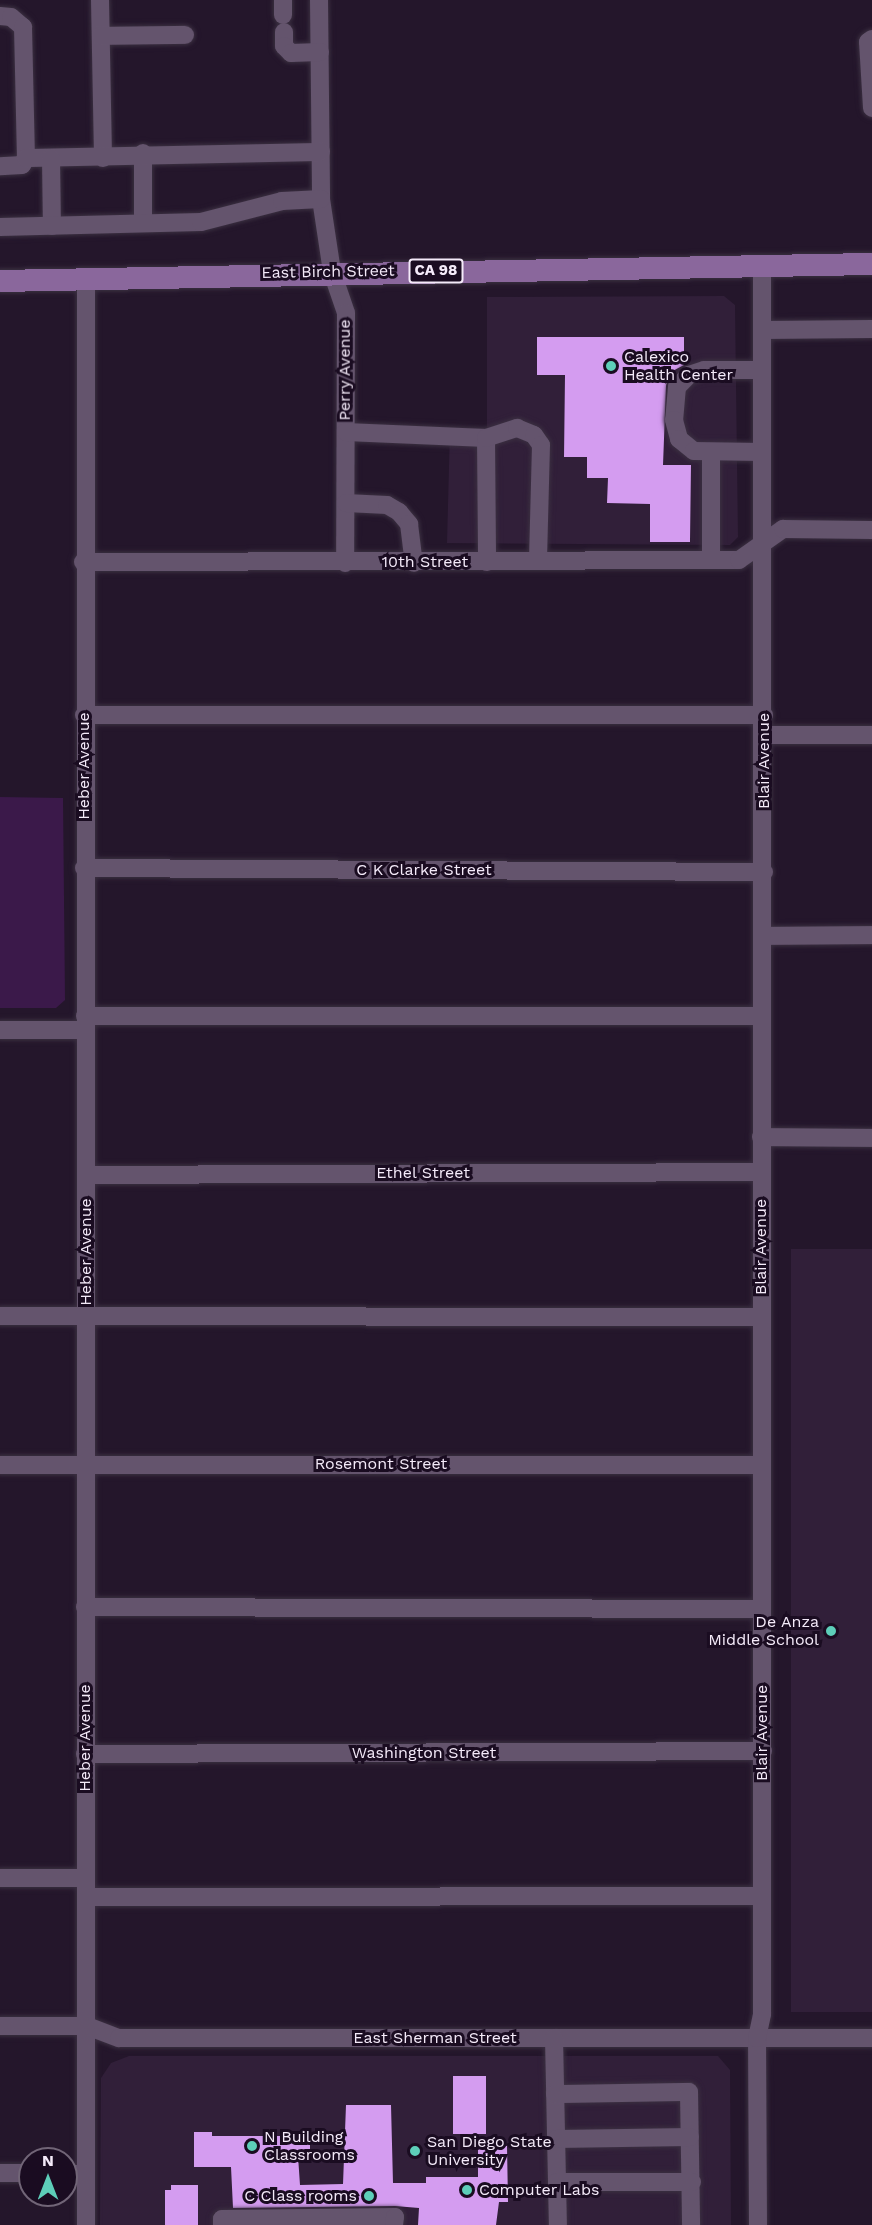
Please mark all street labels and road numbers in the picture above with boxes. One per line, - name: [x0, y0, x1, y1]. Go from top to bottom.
- road number: CA 98: [408, 259, 464, 283]
- street label: East Birch Street: [261, 261, 395, 283]
- street label: Perry Avenue: [335, 319, 355, 421]
- street label: 10th Street: [382, 552, 468, 572]
- street label: Heber Avenue: [74, 712, 94, 820]
- street label: Blair Avenue: [754, 712, 774, 810]
- street label: C K Clarke Street: [356, 860, 492, 880]
- street label: Ethel Street: [376, 1163, 470, 1183]
- street label: Heber Avenue: [76, 1198, 96, 1306]
- street label: Blair Avenue: [751, 1198, 771, 1296]
- street label: Rosemont Street: [315, 1454, 447, 1474]
- street label: Heber Avenue: [75, 1684, 95, 1792]
- street label: Blair Avenue: [752, 1684, 772, 1782]
- street label: Washington Street: [352, 1743, 496, 1763]
- street label: East Sherman Street: [353, 2028, 517, 2048]

